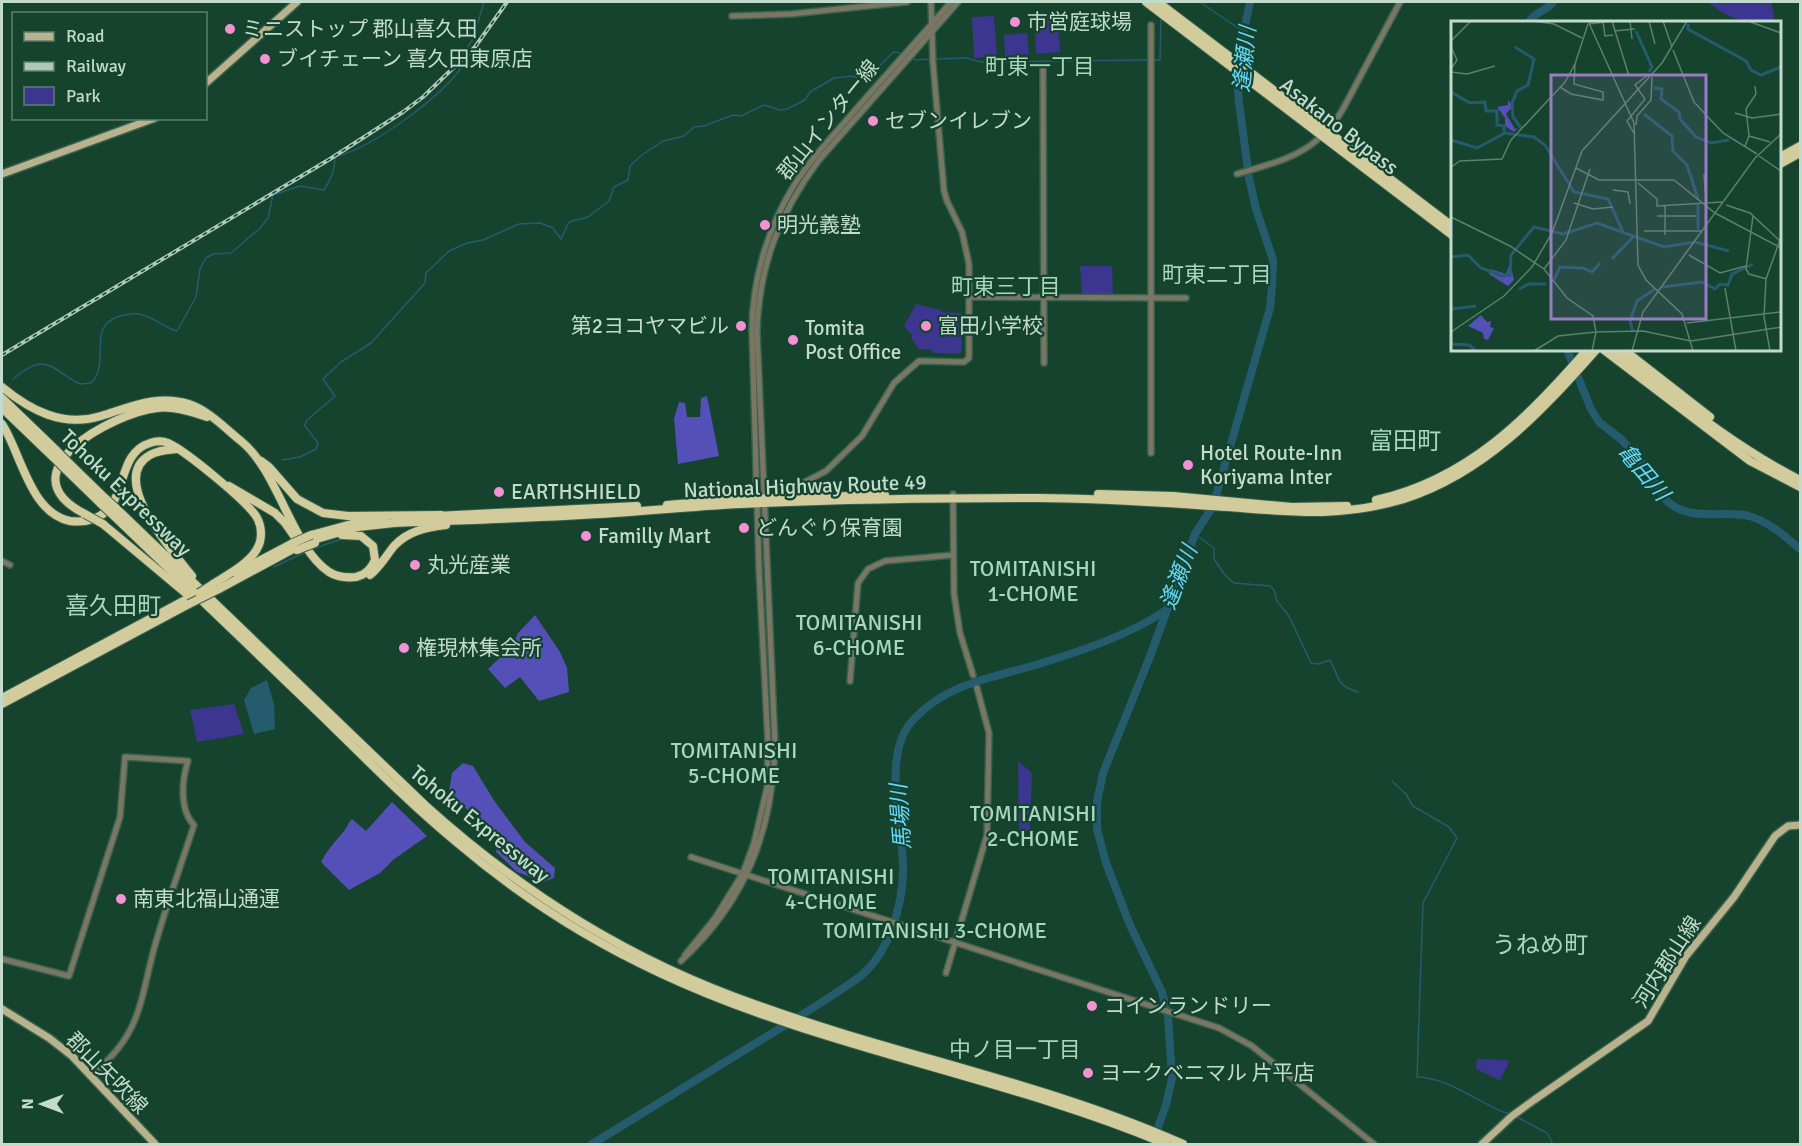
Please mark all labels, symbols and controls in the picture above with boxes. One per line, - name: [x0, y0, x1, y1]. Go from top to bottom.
- place label: 市営庭球場: [1027, 9, 1132, 35]
- legend: [12, 12, 207, 120]
- marker: 市営庭球場: [1008, 15, 1022, 29]
- place label: ミニストップ 郡山喜久田: [242, 16, 478, 42]
- inset map: [1451, 21, 1781, 351]
- marker: ミニストップ 郡山喜久田: [223, 22, 237, 36]
- water label: 逢瀬川: [1228, 23, 1262, 93]
- text: Road: [66, 25, 105, 47]
- place label: ブイチェーン 喜久田東原店: [277, 46, 533, 72]
- marker: ブイチェーン 喜久田東原店: [258, 52, 272, 66]
- district label: 町東一丁目: [985, 53, 1095, 80]
- text: Railway: [66, 55, 127, 77]
- street label: 郡山インター線: [772, 55, 884, 185]
- street label: Asakano Bypass: [1275, 72, 1403, 180]
- text: Park: [66, 85, 101, 107]
- place label: セブンイレブン: [885, 108, 1032, 134]
- marker: セブンイレブン: [866, 114, 880, 128]
- place label: 明光義塾: [777, 212, 861, 238]
- marker: 明光義塾: [758, 218, 772, 232]
- district label: 町東二丁目: [1162, 261, 1272, 288]
- district label: 町東三丁目: [951, 273, 1061, 300]
- place label: 第2ヨコヤマビル: [571, 313, 729, 339]
- place label: 富田小学校: [938, 313, 1043, 339]
- place label: Tomita Post Office: [805, 315, 901, 365]
- marker: 第2ヨコヤマビル: [734, 319, 748, 333]
- marker: 富田小学校: [919, 319, 933, 333]
- marker: Tomita Post Office: [786, 333, 800, 347]
- street label: Tohoku Expressway: [55, 424, 197, 562]
- district label: 富田町: [1369, 426, 1441, 456]
- water label: 亀田川: [1612, 438, 1676, 508]
- place label: Hotel Route-Inn Koriyama Inter: [1200, 440, 1342, 490]
- marker: Hotel Route-Inn Koriyama Inter: [1181, 458, 1195, 472]
- street label: National Highway Route 49: [683, 469, 927, 503]
- place label: EARTHSHIELD: [511, 479, 641, 505]
- marker: EARTHSHIELD: [492, 485, 506, 499]
- place label: どんぐり保育園: [756, 515, 903, 541]
- marker: どんぐり保育園: [737, 521, 751, 535]
- place label: Familly Mart: [598, 523, 711, 549]
- marker: Familly Mart: [579, 529, 593, 543]
- water label: 逢瀬川: [1154, 540, 1204, 613]
- place label: 丸光産業: [427, 552, 511, 578]
- district label: TOMITANISHI 1-CHOME: [970, 555, 1096, 607]
- marker: 丸光産業: [408, 558, 422, 572]
- district label: 喜久田町: [65, 591, 161, 621]
- district label: TOMITANISHI 6-CHOME: [796, 609, 922, 661]
- place label: 権現林集会所: [416, 635, 542, 661]
- marker: 権現林集会所: [397, 641, 411, 655]
- district label: TOMITANISHI 5-CHOME: [671, 737, 797, 789]
- street label: Tohoku Expressway: [405, 760, 555, 888]
- water label: 馬場川: [885, 781, 916, 851]
- district label: TOMITANISHI 2-CHOME: [970, 800, 1096, 852]
- district label: TOMITANISHI 4-CHOME: [768, 863, 894, 915]
- place label: 南東北福山通運: [133, 886, 280, 912]
- marker: 南東北福山通運: [114, 892, 128, 906]
- street label: 河内郡山線: [1628, 911, 1706, 1013]
- district label: TOMITANISHI 3-CHOME: [823, 917, 1047, 944]
- district label: うねめ町: [1492, 930, 1588, 960]
- place label: コインランドリー: [1104, 993, 1272, 1019]
- marker: コインランドリー: [1085, 999, 1099, 1013]
- street label: 郡山矢吹線: [61, 1027, 153, 1119]
- district label: 中ノ目一丁目: [949, 1036, 1081, 1063]
- place label: ヨークベニマル 片平店: [1100, 1060, 1315, 1086]
- marker: ヨークベニマル 片平店: [1081, 1066, 1095, 1080]
- north arrow: [12, 1074, 72, 1134]
- text: N: [18, 1098, 38, 1110]

